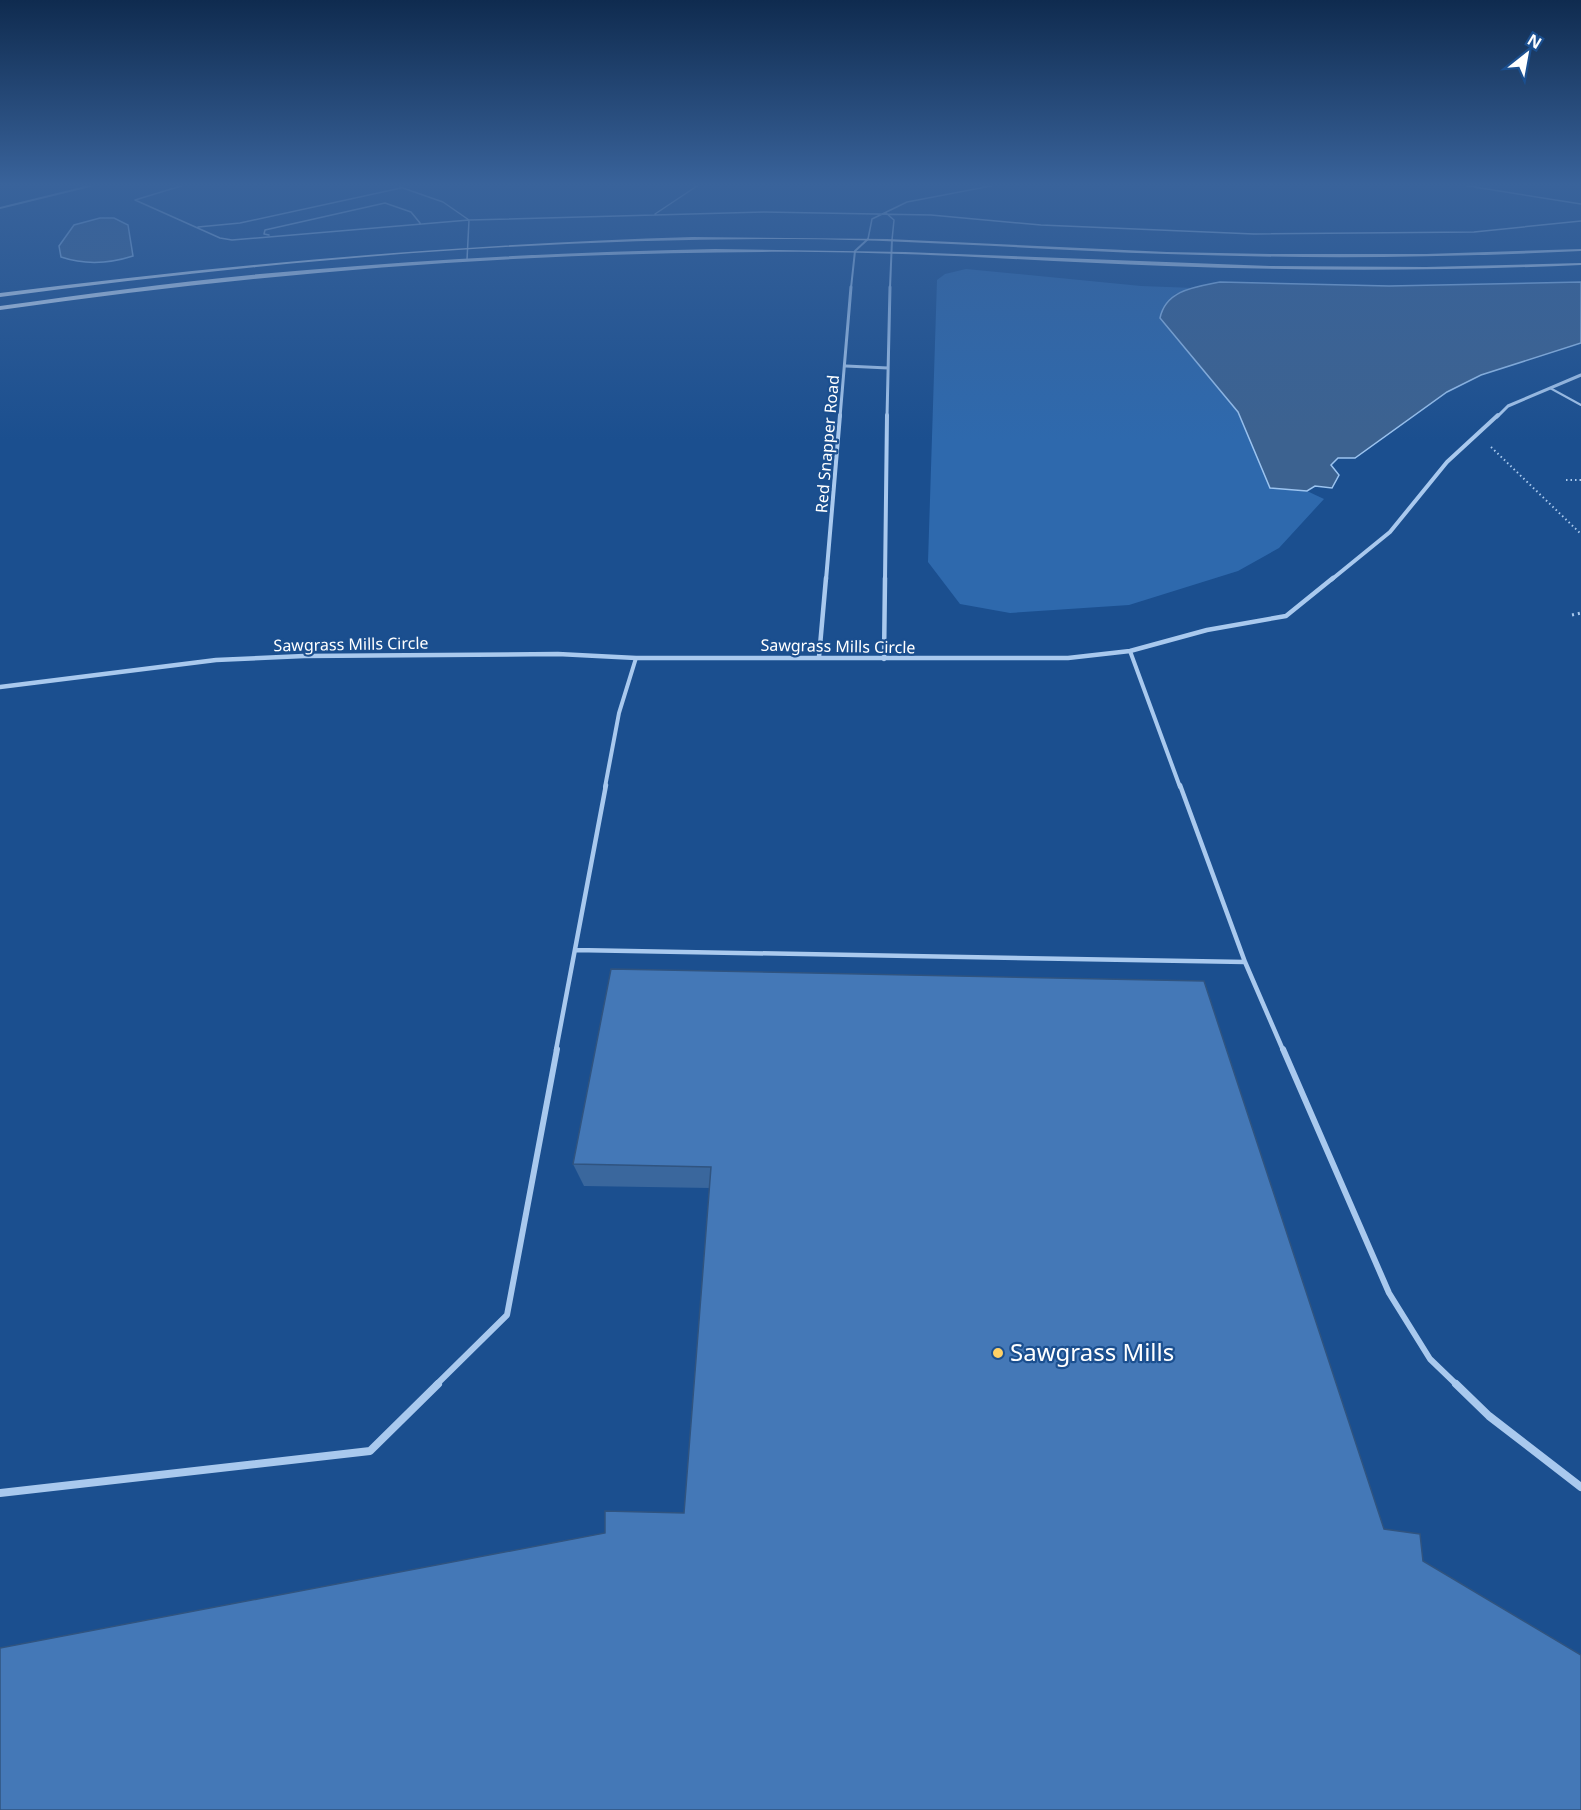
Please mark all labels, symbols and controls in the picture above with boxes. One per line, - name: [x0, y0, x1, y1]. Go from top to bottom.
- north arrow: [1497, 24, 1557, 84]
- text: N: [1523, 28, 1546, 54]
- street label: Red Snapper Road: [810, 374, 844, 514]
- street label: Sawgrass Mills Circle: [273, 632, 429, 656]
- street label: Sawgrass Mills Circle: [760, 634, 916, 658]
- place label: Sawgrass Mills: [1010, 1335, 1174, 1368]
- marker: Sawgrass Mills: [991, 1346, 1005, 1360]

